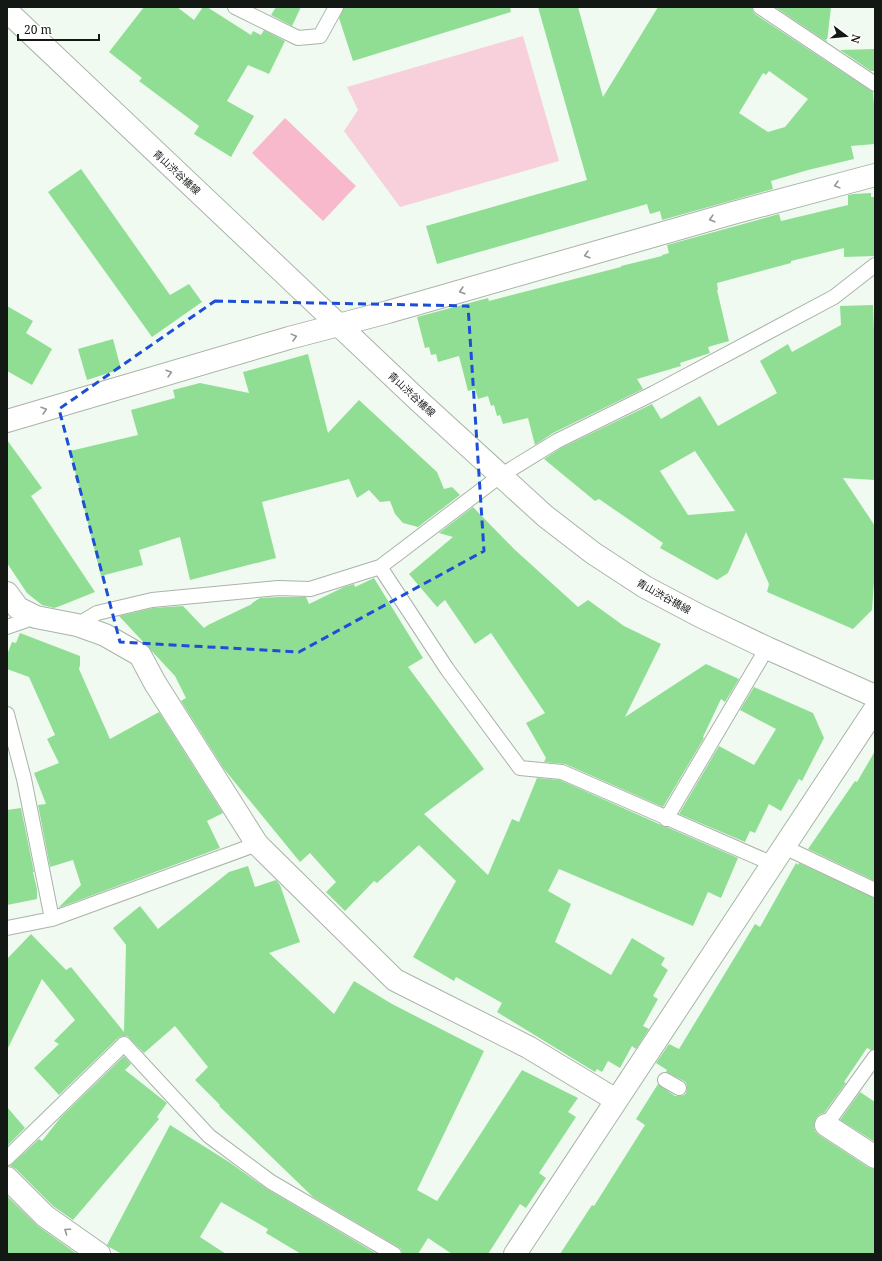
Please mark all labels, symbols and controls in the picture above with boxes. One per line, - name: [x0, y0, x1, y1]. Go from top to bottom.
- scale bar: [18, 16, 99, 42]
- north arrow: [826, 16, 866, 56]
- text: 20 m: [24, 21, 52, 38]
- text: N: [848, 33, 864, 45]
- street label: 青山渋谷橋線: [150, 146, 204, 198]
- one-way arrow: [834, 180, 841, 189]
- one-way arrow: [709, 214, 716, 223]
- one-way arrow: [584, 250, 591, 259]
- one-way arrow: [459, 286, 466, 295]
- one-way arrow: [290, 333, 297, 342]
- street label: 青山渋谷橋線: [385, 368, 439, 420]
- one-way arrow: [166, 370, 172, 378]
- one-way arrow: [41, 406, 48, 415]
- street label: 青山渋谷橋線: [634, 575, 694, 617]
- one-way arrow: [64, 1228, 71, 1236]

